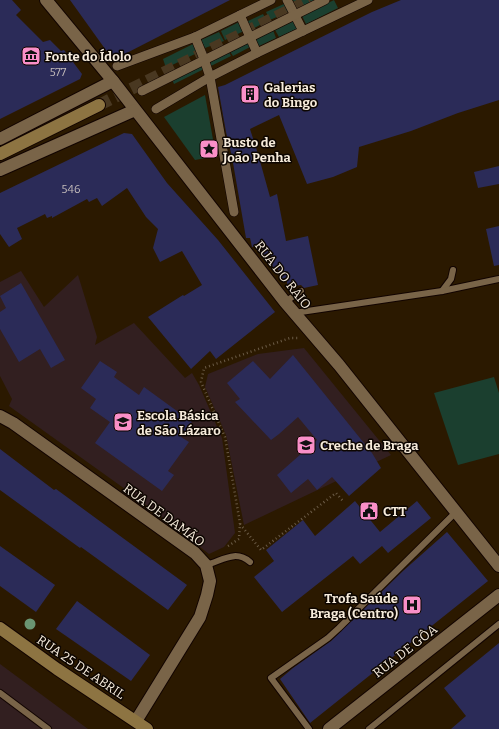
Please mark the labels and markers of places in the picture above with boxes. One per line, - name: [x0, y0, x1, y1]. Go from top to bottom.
- museum icon: Fonte do Ídolo: [20, 45, 42, 67]
- place label: Fonte do Ídolo: [45, 48, 132, 64]
- place label: Galerias do Bingo: [264, 80, 318, 110]
- building icon: Galerias do Bingo: [239, 83, 261, 105]
- place label: Busto de João Penha: [222, 135, 291, 165]
- place icon: Busto de João Penha: [198, 138, 220, 160]
- place label: Escola Básica de São Lázaro: [137, 408, 221, 438]
- school or university icon: Escola Básica de São Lázaro: [112, 411, 134, 433]
- school or university icon: Creche de Braga: [295, 434, 317, 456]
- place label: Creche de Braga: [320, 438, 419, 453]
- public building icon: CTT: [358, 500, 380, 522]
- place label: CTT: [383, 504, 407, 519]
- place label: Trofa Saúde Braga (Centro): [310, 591, 398, 621]
- hospital icon: Trofa Saúde Braga (Centro): [401, 594, 423, 616]

